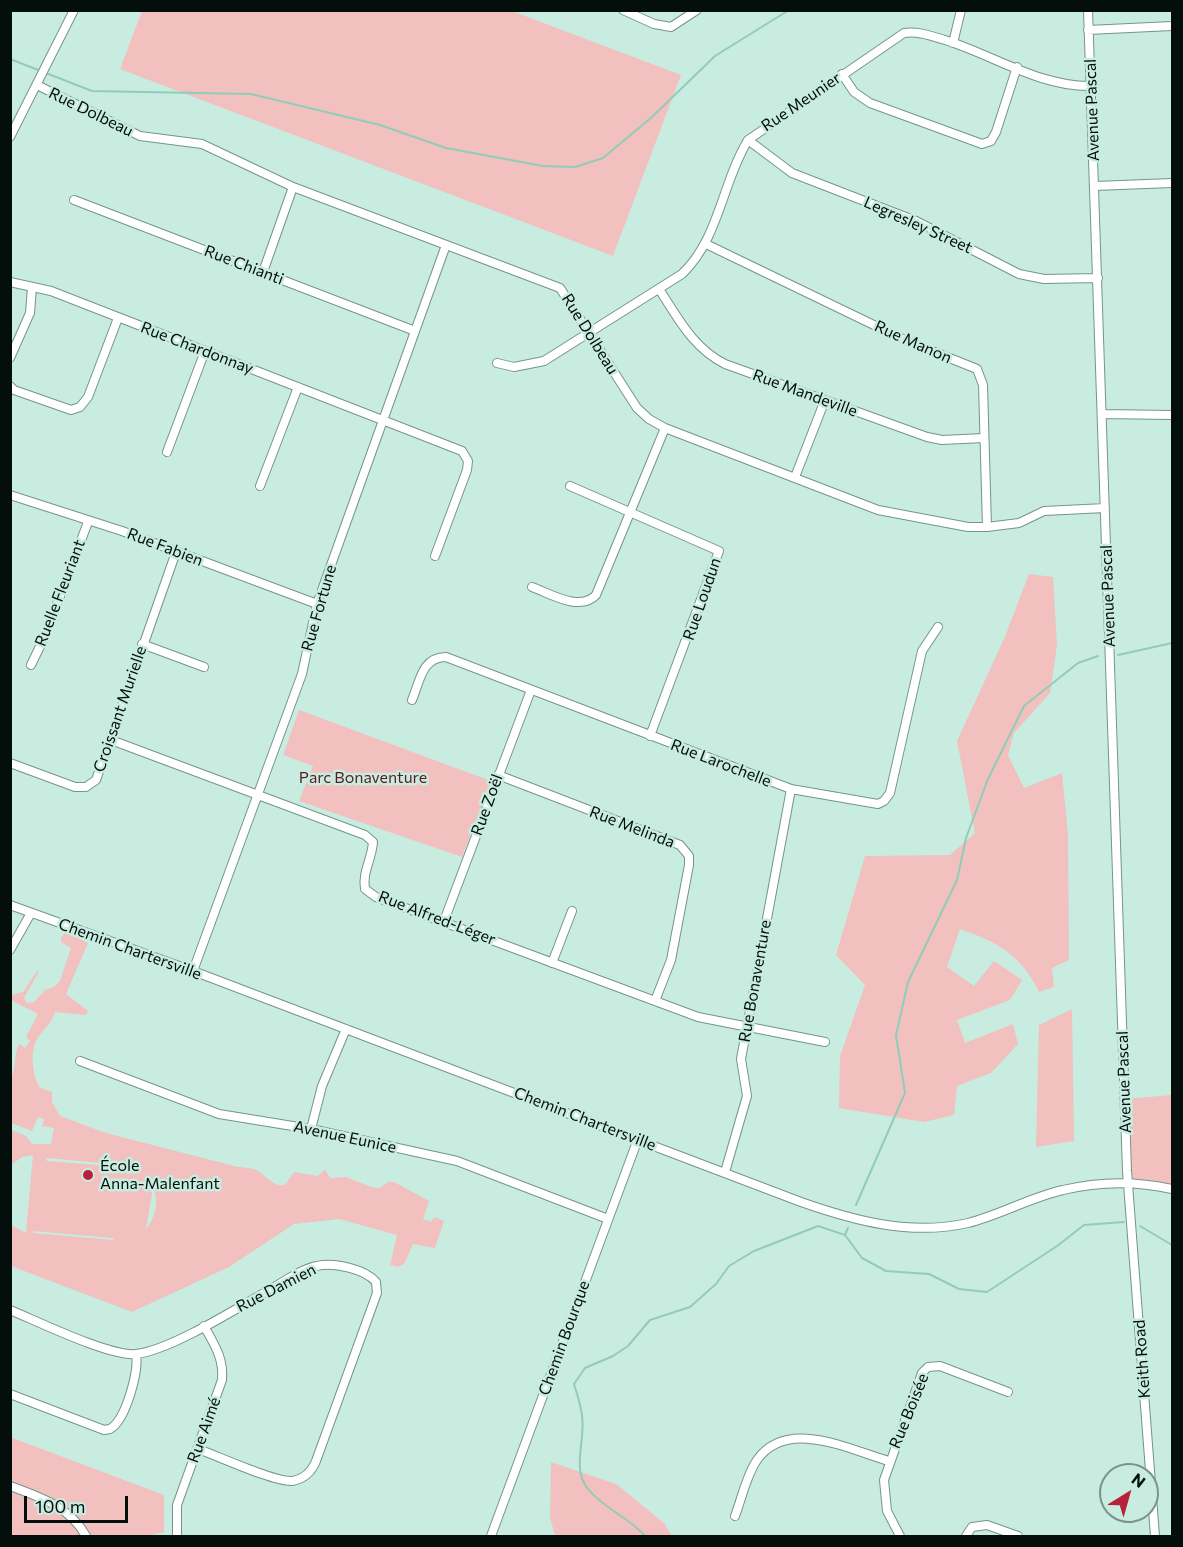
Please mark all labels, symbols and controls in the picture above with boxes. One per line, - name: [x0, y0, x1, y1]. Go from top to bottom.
- street label: Avenue Pascal: [1081, 58, 1103, 162]
- street label: Rue Meunier: [758, 68, 844, 136]
- street label: Rue Dolbeau: [46, 83, 136, 141]
- street label: Legresley Street: [861, 192, 975, 258]
- street label: Rue Chianti: [202, 241, 286, 289]
- street label: Rue Dolbeau: [558, 290, 622, 378]
- street label: Rue Manon: [871, 316, 955, 368]
- street label: Rue Chardonnay: [138, 318, 256, 378]
- street label: Rue Mandeville: [750, 365, 860, 421]
- street label: Rue Fabien: [124, 524, 206, 570]
- street label: Ruelle Fleuriant: [31, 537, 89, 649]
- street label: Avenue Pascal: [1097, 544, 1119, 648]
- street label: Rue Loudun: [679, 555, 725, 643]
- street label: Rue Fortune: [298, 563, 340, 653]
- street label: Croissant Murielle: [89, 643, 151, 775]
- street label: Rue Larochelle: [668, 735, 774, 791]
- park label: Parc Bonaventure: [299, 768, 427, 788]
- street label: Rue Zoël: [467, 772, 507, 838]
- street label: Rue Melinda: [587, 802, 677, 852]
- street label: Rue Alfred-Léger: [376, 887, 498, 949]
- street label: Chemin Chartersville: [56, 914, 204, 984]
- street label: Rue Bonaventure: [735, 918, 775, 1044]
- street label: Avenue Pascal: [1113, 1030, 1135, 1134]
- street label: Chemin Chartersville: [511, 1083, 659, 1155]
- street label: Avenue Eunice: [292, 1117, 398, 1157]
- place label: École Anna-Malenfant: [100, 1156, 220, 1194]
- marker: École Anna-Malenfant: [81, 1168, 95, 1182]
- street label: Rue Damien: [233, 1260, 319, 1316]
- street label: Chemin Bourque: [534, 1278, 594, 1398]
- street label: Keith Road: [1130, 1319, 1154, 1399]
- street label: Rue Boisée: [885, 1371, 933, 1451]
- street label: Rue Aimé: [183, 1394, 225, 1466]
- north arrow: [1099, 1463, 1159, 1523]
- text: N: [1128, 1469, 1149, 1491]
- scale bar: [27, 1484, 130, 1522]
- text: 100 m: [35, 1495, 85, 1517]

